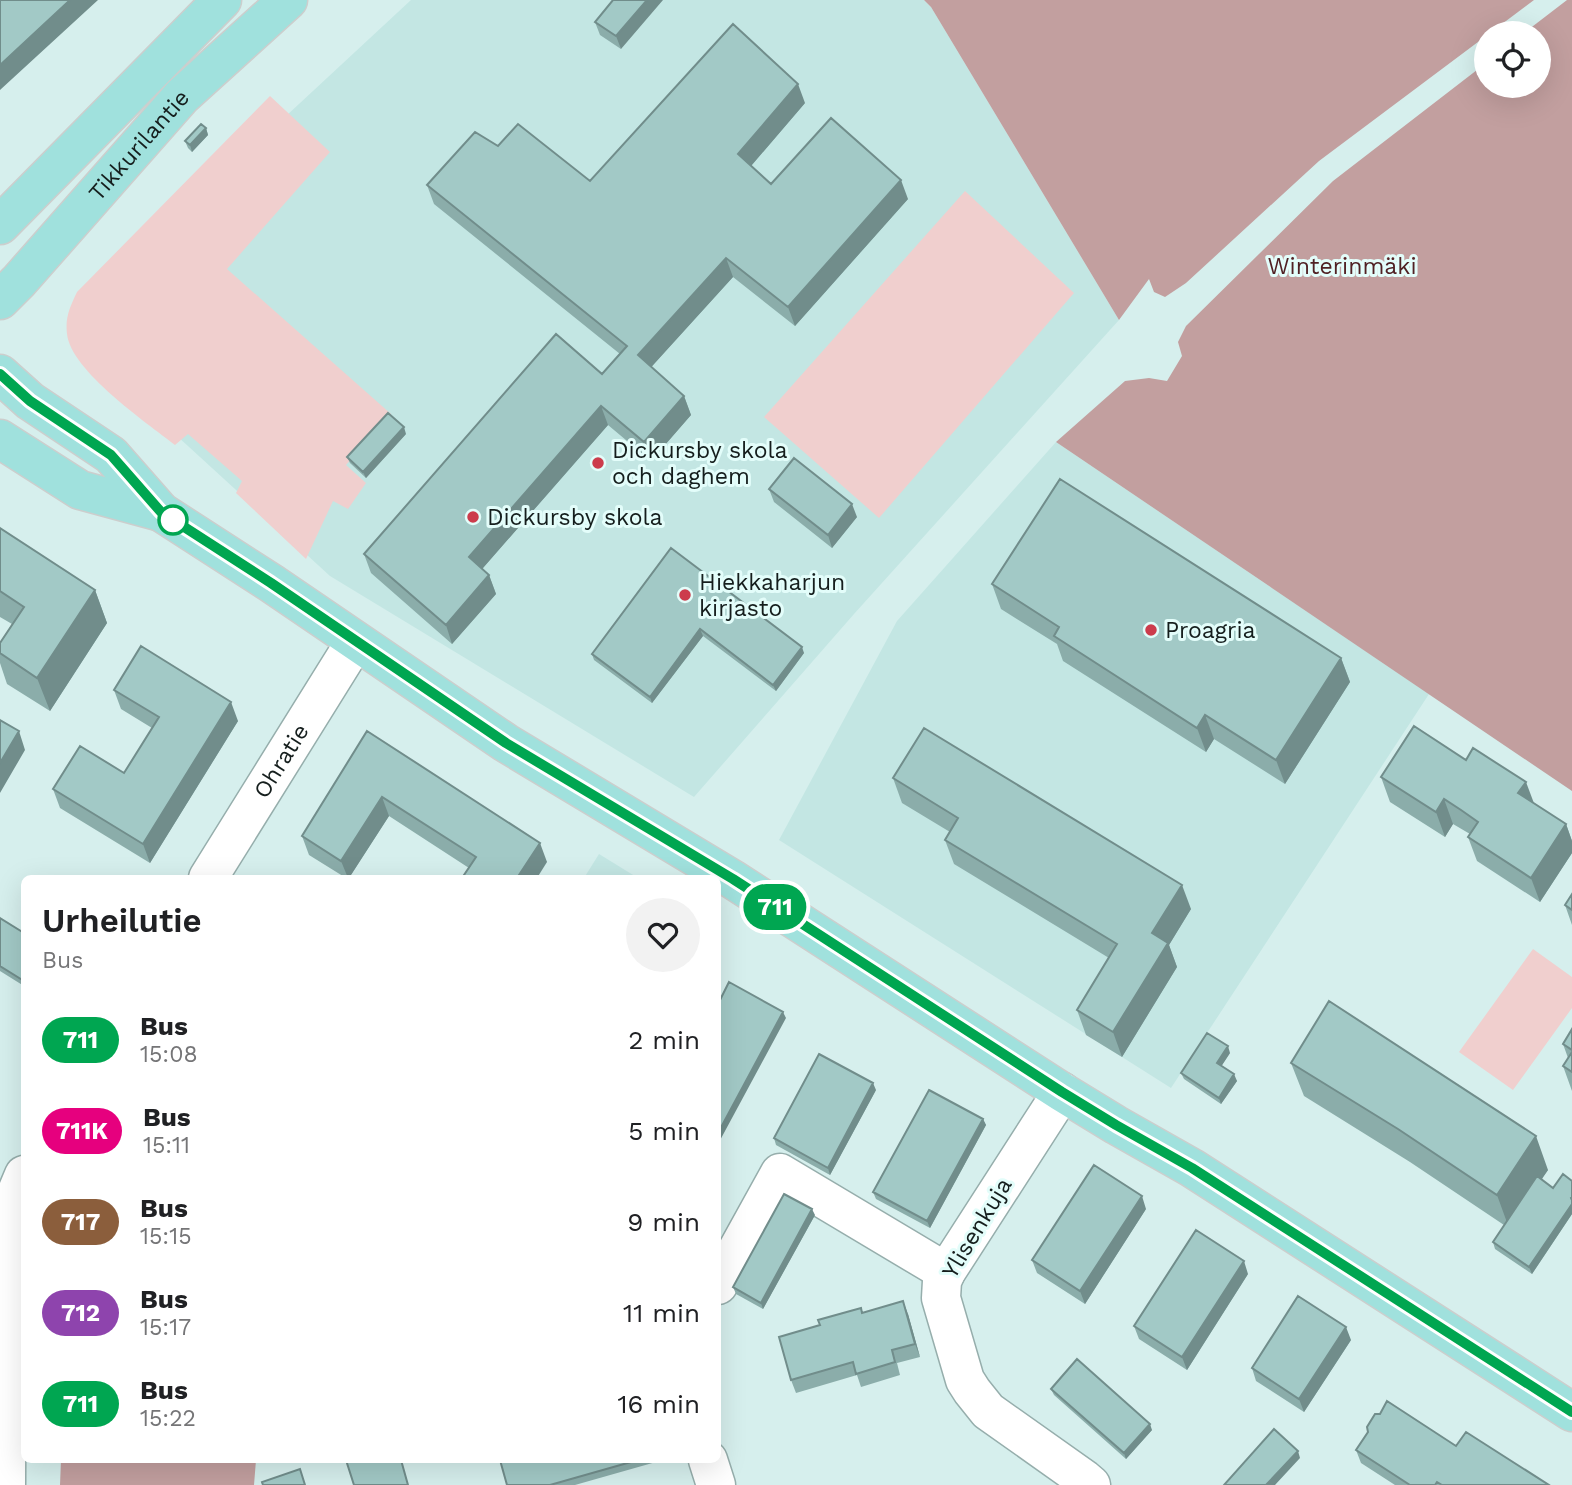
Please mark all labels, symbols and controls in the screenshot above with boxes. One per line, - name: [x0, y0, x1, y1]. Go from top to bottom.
- map controls: [1474, 21, 1551, 98]
- button: locate: [1474, 21, 1551, 98]
- street label: Tikkurilantie: [83, 84, 195, 206]
- park label: Winterinmäki: [1267, 253, 1417, 280]
- place label: Dickursby skola och daghem: [612, 437, 788, 490]
- marker: Dickursby skola och daghem: [590, 455, 606, 471]
- place label: Dickursby skola: [487, 504, 663, 531]
- unlabelled marker: [158, 505, 188, 535]
- marker: Dickursby skola: [465, 509, 481, 525]
- place label: Hiekkaharjun kirjasto: [699, 569, 845, 622]
- marker: Hiekkaharjun kirjasto: [677, 587, 693, 603]
- place label: Proagria: [1165, 617, 1256, 644]
- marker: Proagria: [1143, 622, 1159, 638]
- street label: Ohratie: [248, 719, 314, 803]
- line badge: 711: [735, 884, 815, 930]
- text: 711: [757, 893, 793, 921]
- button: heart: [626, 898, 700, 972]
- text: Urheilutie: [42, 901, 202, 940]
- text: Bus: [42, 947, 83, 974]
- text: Bus: [140, 1011, 188, 1041]
- text: 2 min: [628, 1025, 700, 1055]
- text: 711: [63, 1026, 98, 1054]
- text: 15:08: [140, 1041, 198, 1068]
- text: Bus: [143, 1102, 191, 1132]
- text: 5 min: [628, 1116, 700, 1146]
- text: 711K: [56, 1117, 108, 1145]
- text: 15:11: [143, 1132, 190, 1159]
- street label: Ylisenkuja: [937, 1173, 1017, 1283]
- text: Bus: [140, 1193, 188, 1223]
- text: 9 min: [627, 1207, 700, 1237]
- text: 717: [61, 1208, 100, 1236]
- text: 15:15: [140, 1223, 192, 1250]
- text: Bus: [140, 1284, 188, 1314]
- text: 11 min: [623, 1298, 700, 1328]
- text: 712: [61, 1299, 100, 1327]
- text: 15:17: [140, 1314, 191, 1341]
- text: Bus: [140, 1375, 188, 1405]
- text: 16 min: [617, 1389, 700, 1419]
- text: 711: [63, 1390, 98, 1418]
- text: 15:22: [140, 1405, 196, 1432]

